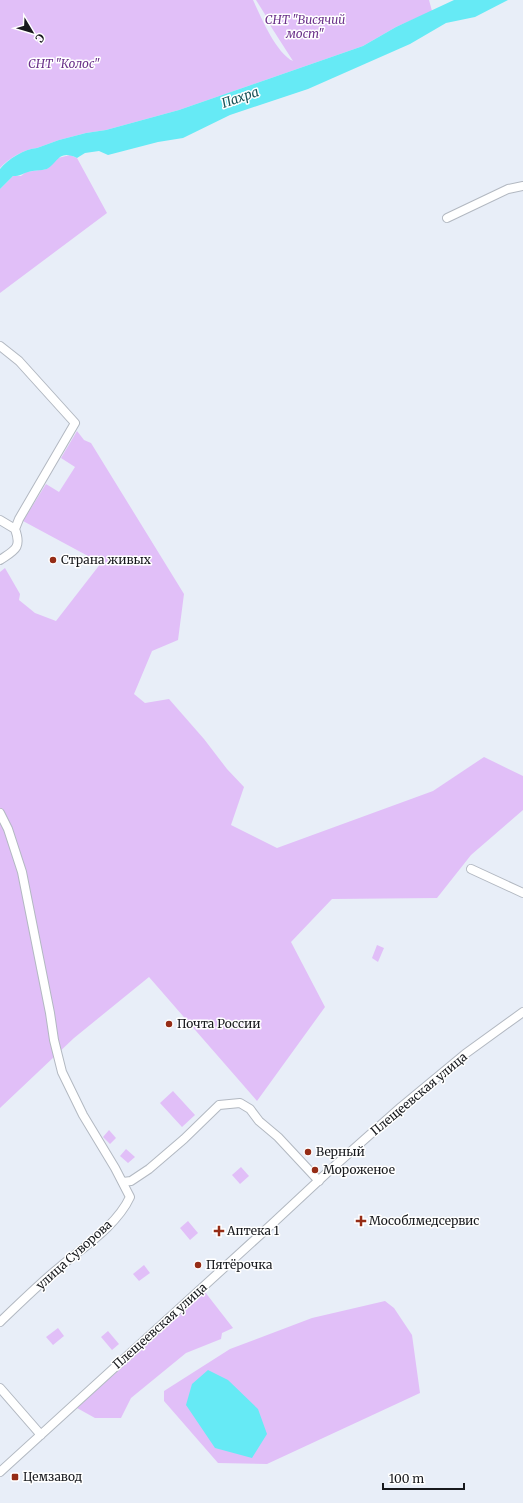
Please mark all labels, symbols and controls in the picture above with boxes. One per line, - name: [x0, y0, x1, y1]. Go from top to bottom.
- north arrow: [12, 12, 52, 52]
- park label: СНТ "Висячий мост": [265, 12, 345, 41]
- text: С: [32, 31, 48, 45]
- park label: СНТ "Колос": [28, 56, 100, 71]
- water label: Пахра: [219, 83, 261, 112]
- place label: Страна живых: [61, 552, 152, 567]
- marker: Страна живых: [48, 555, 58, 565]
- place label: Почта России: [177, 1016, 261, 1031]
- marker: Почта России: [164, 1019, 174, 1029]
- street label: Плещеевская улица: [367, 1049, 470, 1138]
- place label: Верный: [316, 1144, 365, 1159]
- marker: Верный: [303, 1147, 313, 1157]
- place label: Мороженое: [323, 1162, 395, 1177]
- marker: Мороженое: [310, 1165, 320, 1175]
- place label: Мособлмедсервис: [369, 1213, 479, 1228]
- street label: улица Суворова: [33, 1216, 115, 1293]
- marker: Мособлмедсервис: [356, 1216, 366, 1226]
- place label: Аптека 1: [226, 1223, 280, 1238]
- marker: Аптека 1: [214, 1226, 224, 1236]
- place label: Пятёрочка: [206, 1257, 273, 1272]
- marker: Пятёрочка: [193, 1260, 203, 1270]
- street label: Плещеевская улица: [110, 1279, 210, 1372]
- scale bar: [383, 1465, 464, 1491]
- place label: Цемзавод: [23, 1469, 82, 1484]
- text: 100 m: [389, 1471, 424, 1486]
- marker: Цемзавод: [10, 1472, 20, 1482]

